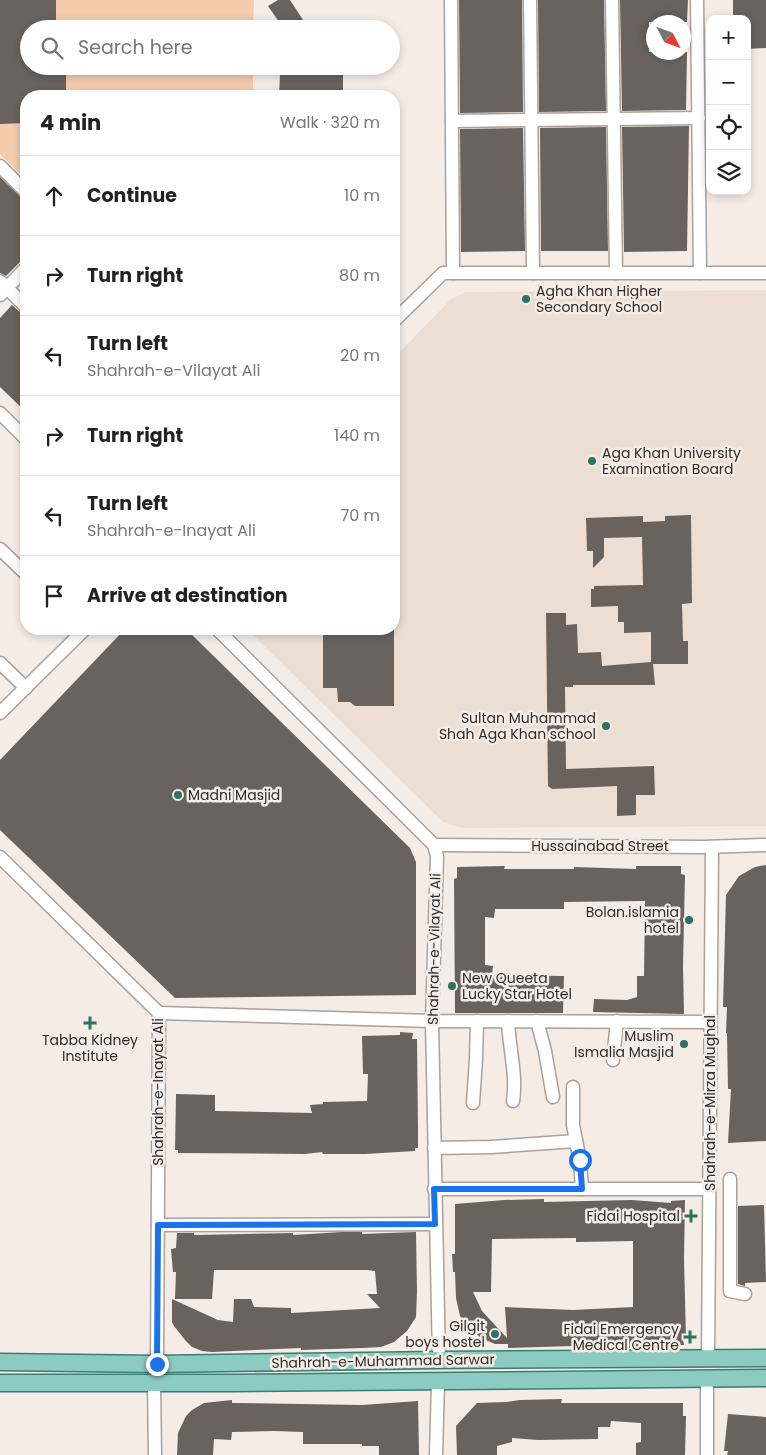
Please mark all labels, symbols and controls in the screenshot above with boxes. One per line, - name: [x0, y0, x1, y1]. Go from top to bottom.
- north arrow: [646, 15, 691, 60]
- map controls: [706, 15, 751, 195]
- button: +: [706, 15, 751, 60]
- search box: [20, 20, 400, 75]
- icon: search: [38, 34, 66, 62]
- text: Search here: [78, 34, 192, 61]
- button: −: [706, 60, 751, 105]
- button: locate: [706, 105, 751, 150]
- text: 4 min: [40, 108, 101, 137]
- text: Walk · 320 m: [280, 111, 380, 134]
- button: layers: [706, 150, 751, 195]
- icon: ahead: [40, 182, 68, 210]
- text: Continue: [87, 182, 177, 209]
- text: 10 m: [344, 184, 380, 207]
- icon: right: [40, 262, 68, 290]
- text: Turn right: [87, 262, 183, 289]
- text: 80 m: [339, 264, 380, 287]
- place label: Agha Khan Higher Secondary School: [536, 281, 662, 317]
- marker: Agha Khan Higher Secondary School: [520, 293, 532, 305]
- text: Turn left: [87, 330, 168, 357]
- icon: left: [40, 342, 68, 370]
- text: 20 m: [340, 344, 380, 367]
- text: Shahrah-e-Vilayat Ali: [87, 359, 260, 382]
- icon: right: [40, 422, 68, 450]
- text: Turn right: [87, 422, 183, 449]
- text: 140 m: [334, 424, 380, 447]
- place label: Aga Khan University Examination Board: [602, 443, 741, 479]
- marker: Aga Khan University Examination Board: [586, 455, 598, 467]
- text: Turn left: [87, 490, 168, 517]
- icon: left: [40, 502, 68, 530]
- text: 70 m: [340, 504, 380, 527]
- text: Shahrah-e-Inayat Ali: [87, 519, 256, 542]
- icon: arrive: [40, 582, 68, 610]
- text: Arrive at destination: [87, 582, 288, 609]
- place label: Sultan Muhammad Shah Aga Khan school: [439, 708, 596, 744]
- marker: Sultan Muhammad Shah Aga Khan school: [600, 720, 612, 732]
- place label: Madni Masjid: [188, 785, 280, 805]
- marker: Madni Masjid: [172, 789, 184, 801]
- street label: Hussainabad Street: [531, 836, 669, 856]
- street label: Shahrah-e-Vilayat Ali: [423, 873, 445, 1025]
- place label: Bolan.islamia hotel: [586, 902, 679, 938]
- marker: Bolan.islamia hotel: [683, 914, 695, 926]
- place label: New Queeta Lucky Star Hotel: [462, 968, 572, 1004]
- marker: New Queeta Lucky Star Hotel: [446, 980, 458, 992]
- street label: Shahrah-e-Mirza Mughal: [700, 1015, 720, 1191]
- marker: Tabba Kidney Institute: [83, 1016, 97, 1030]
- street label: Shahrah-e-Inayat Ali: [148, 1018, 168, 1166]
- place label: Muslim Ismalia Masjid: [574, 1026, 674, 1062]
- place label: Tabba Kidney Institute: [42, 1030, 138, 1066]
- marker: Muslim Ismalia Masjid: [678, 1038, 690, 1050]
- route start: [569, 1149, 592, 1172]
- place label: Fidai Hospital: [587, 1206, 680, 1226]
- marker: Fidai Hospital: [684, 1209, 698, 1223]
- place label: Gilgit boys hostel: [405, 1316, 485, 1352]
- place label: Fidai Emergency Medical Centre: [563, 1319, 679, 1355]
- marker: Gilgit boys hostel: [489, 1328, 501, 1340]
- marker: Fidai Emergency Medical Centre: [683, 1330, 697, 1344]
- street label: Shahrah-e-Muhammad Sarwar: [271, 1349, 495, 1373]
- route end: [146, 1353, 169, 1376]

